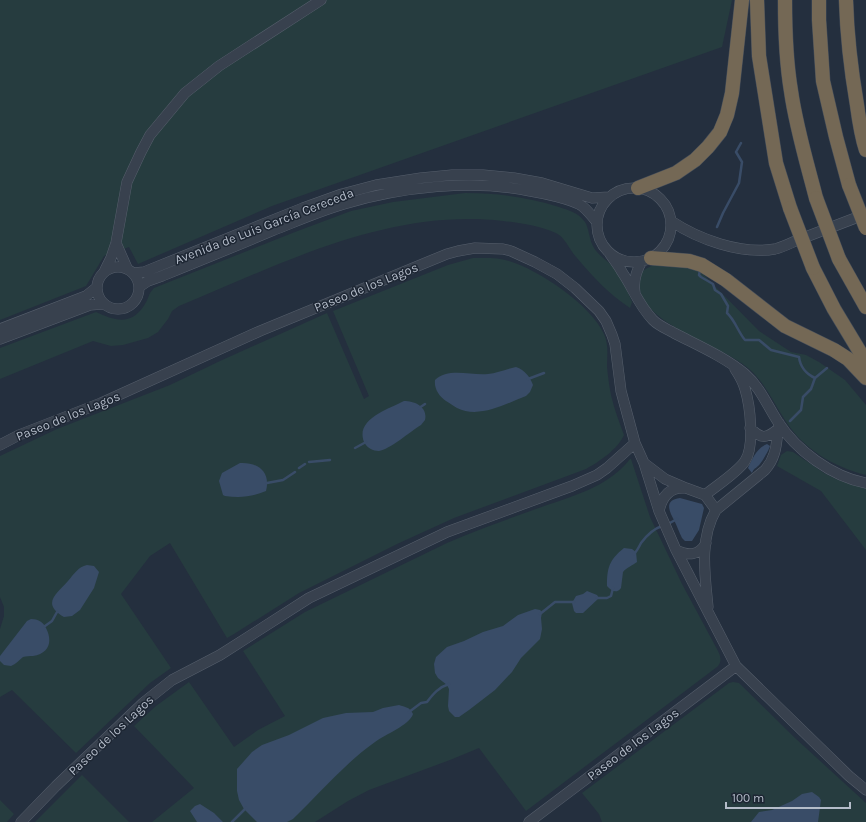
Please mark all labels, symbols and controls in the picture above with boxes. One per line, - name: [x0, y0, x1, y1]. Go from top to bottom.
- street label: Avenida de Luis García Cereceda: [172, 185, 356, 267]
- street label: Paseo de los Lagos: [312, 259, 420, 315]
- street label: Paseo de los Lagos: [14, 388, 122, 444]
- street label: Paseo de los Lagos: [65, 692, 157, 778]
- street label: Paseo de los Lagos: [584, 705, 682, 783]
- scale bar: [726, 784, 850, 810]
- text: 100 m: [732, 791, 764, 805]

